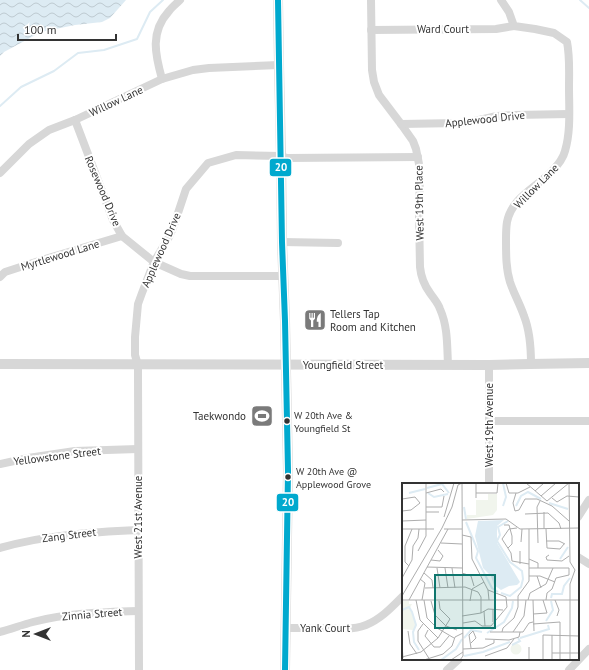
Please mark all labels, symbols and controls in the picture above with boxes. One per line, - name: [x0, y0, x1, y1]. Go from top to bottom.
- scale bar: [18, 16, 116, 42]
- text: 100 m: [24, 22, 57, 37]
- street label: Ward Court: [417, 22, 469, 36]
- street label: Willow Lane: [87, 82, 145, 120]
- street label: Applewood Drive: [444, 108, 526, 130]
- street label: Rosewood Drive: [82, 154, 124, 229]
- line badge: 20: [269, 158, 292, 177]
- text: 20: [275, 160, 287, 174]
- street label: Willow Lane: [511, 160, 562, 211]
- street label: West 19th Place: [411, 165, 427, 241]
- street label: Applewood Drive: [138, 210, 184, 290]
- street label: Myrtlewood Lane: [19, 236, 101, 274]
- restaurant icon: Tellers Tap Room and Kitchen: [302, 307, 328, 333]
- place label: Tellers Tap Room and Kitchen: [330, 307, 416, 334]
- street label: Youngfield Street: [303, 358, 384, 372]
- street label: West 19th Avenue: [482, 382, 496, 467]
- sports icon: Taekwondo: [249, 403, 275, 429]
- place label: Taekwondo: [193, 409, 246, 423]
- place label: W 20th Ave & Youngfield St: [294, 409, 353, 435]
- marker: W 20th Ave & Youngfield St: [282, 416, 292, 426]
- street label: Yellowstone Street: [13, 444, 102, 468]
- place label: W 20th Ave @ Applewood Grove: [296, 465, 371, 491]
- marker: W 20th Ave @ Applewood Grove: [283, 472, 293, 482]
- street label: West 21st Avenue: [131, 475, 145, 558]
- inset map: [402, 483, 579, 660]
- line badge: 20: [276, 493, 299, 512]
- text: 20: [282, 495, 294, 509]
- street label: Zang Street: [41, 525, 97, 545]
- street label: Zinnia Street: [61, 604, 123, 624]
- north arrow: [16, 614, 56, 654]
- street label: Yank Court: [300, 621, 350, 635]
- text: N: [19, 630, 33, 638]

